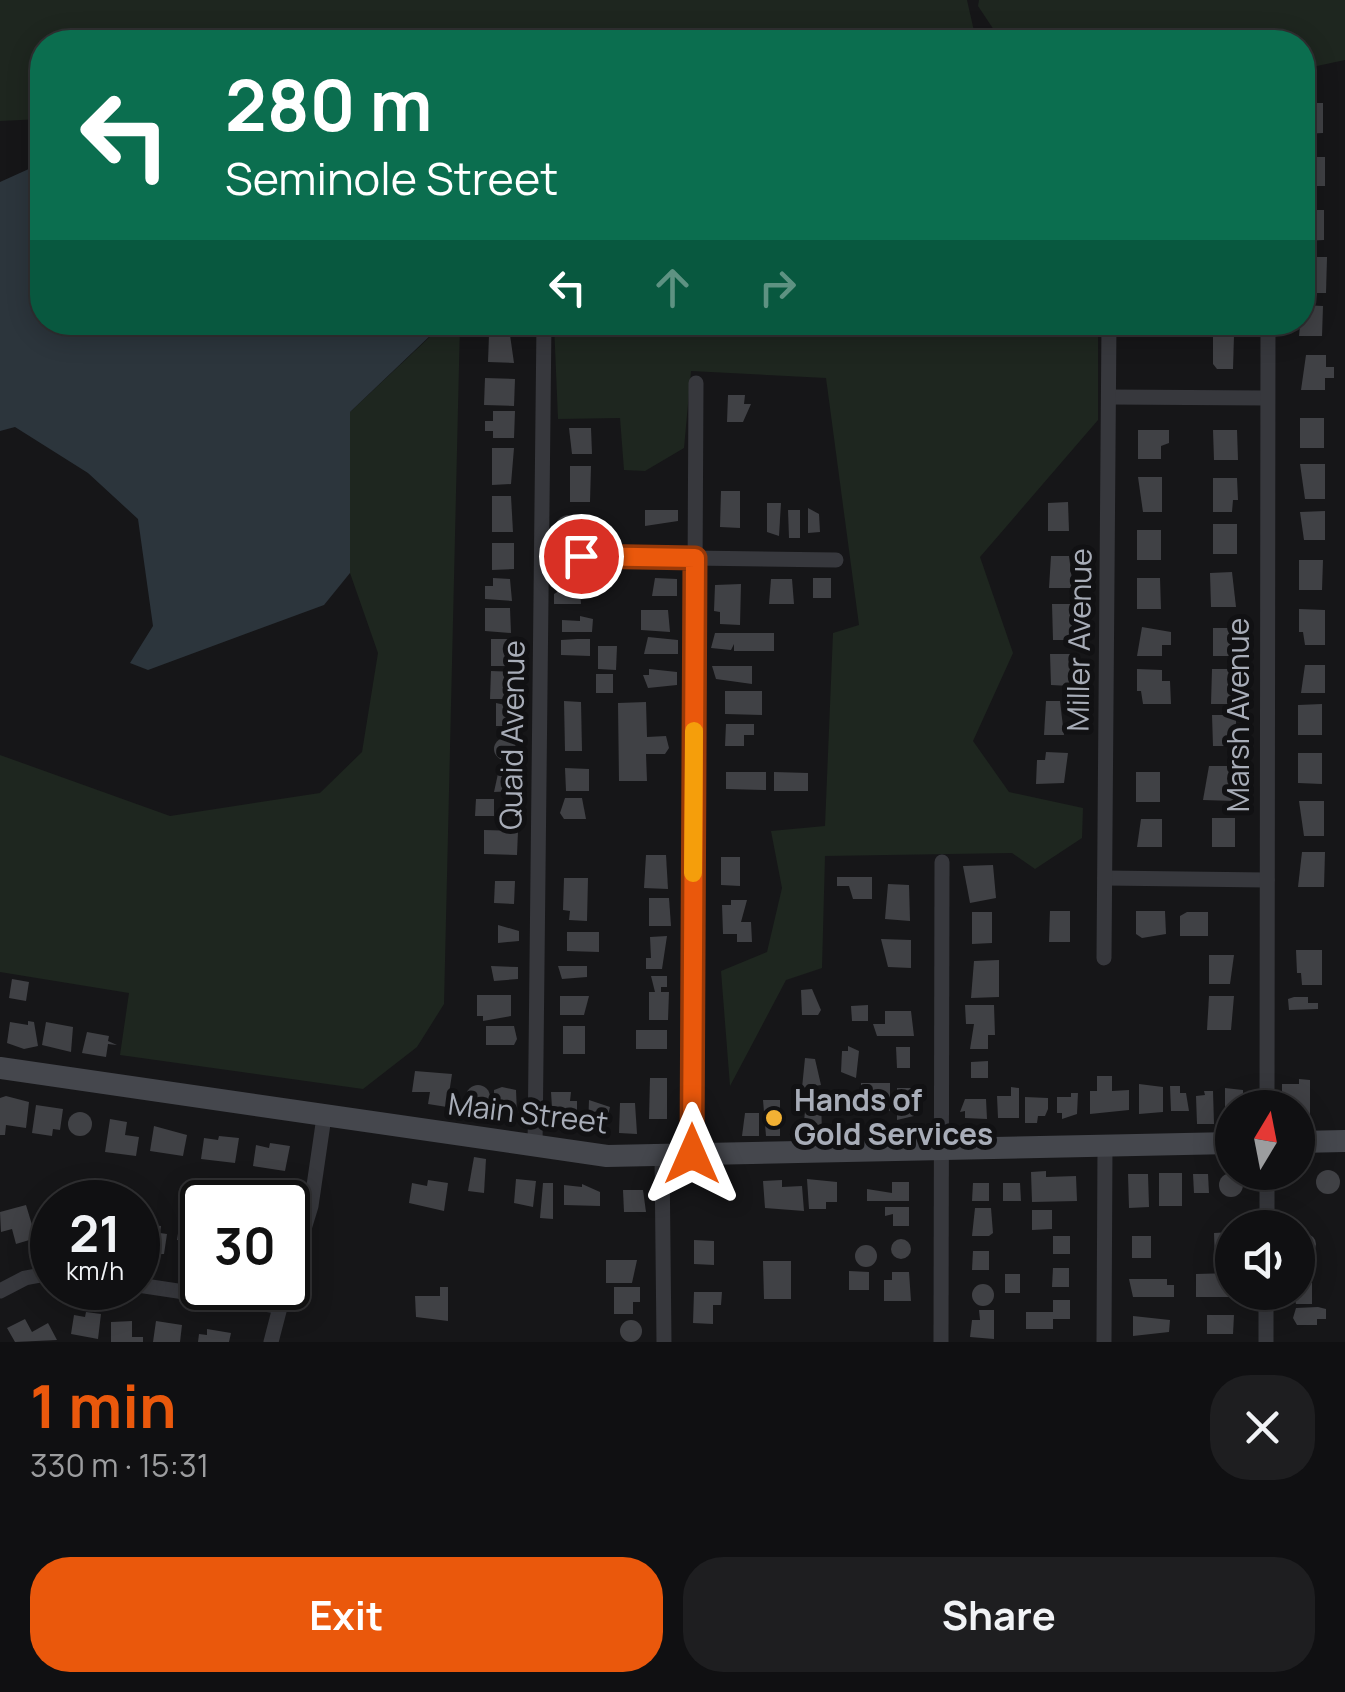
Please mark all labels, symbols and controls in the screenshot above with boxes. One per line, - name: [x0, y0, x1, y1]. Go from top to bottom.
- text: 280 m: [225, 56, 433, 152]
- icon: left: [60, 70, 190, 200]
- text: Seminole Street: [225, 147, 558, 209]
- icon: left: [540, 260, 595, 315]
- icon: ahead: [645, 260, 700, 315]
- icon: right: [750, 260, 805, 315]
- pin: [539, 514, 624, 599]
- icon: arrive: [554, 529, 609, 584]
- street label: Miller Avenue: [1056, 548, 1101, 732]
- street label: Marsh Avenue: [1217, 618, 1258, 812]
- street label: Quaid Avenue: [489, 640, 534, 830]
- place label: Hands of Gold Services: [794, 1079, 993, 1154]
- street label: Main Street: [446, 1082, 610, 1143]
- north arrow: [1215, 1090, 1315, 1190]
- map controls: [1215, 1090, 1315, 1310]
- position arrow: [640, 1102, 744, 1206]
- marker: Hands of Gold Services: [763, 1107, 785, 1129]
- speed limit sign: 30: [180, 1180, 310, 1310]
- text: 21: [69, 1199, 121, 1267]
- button: sound: [1215, 1210, 1315, 1310]
- text: km/h: [66, 1253, 124, 1288]
- text: 1 min: [30, 1364, 177, 1446]
- button: close: [1210, 1375, 1315, 1480]
- text: 330 m · 15:31: [30, 1443, 209, 1487]
- button: Exit: [30, 1557, 663, 1672]
- button: Share: [683, 1557, 1315, 1672]

